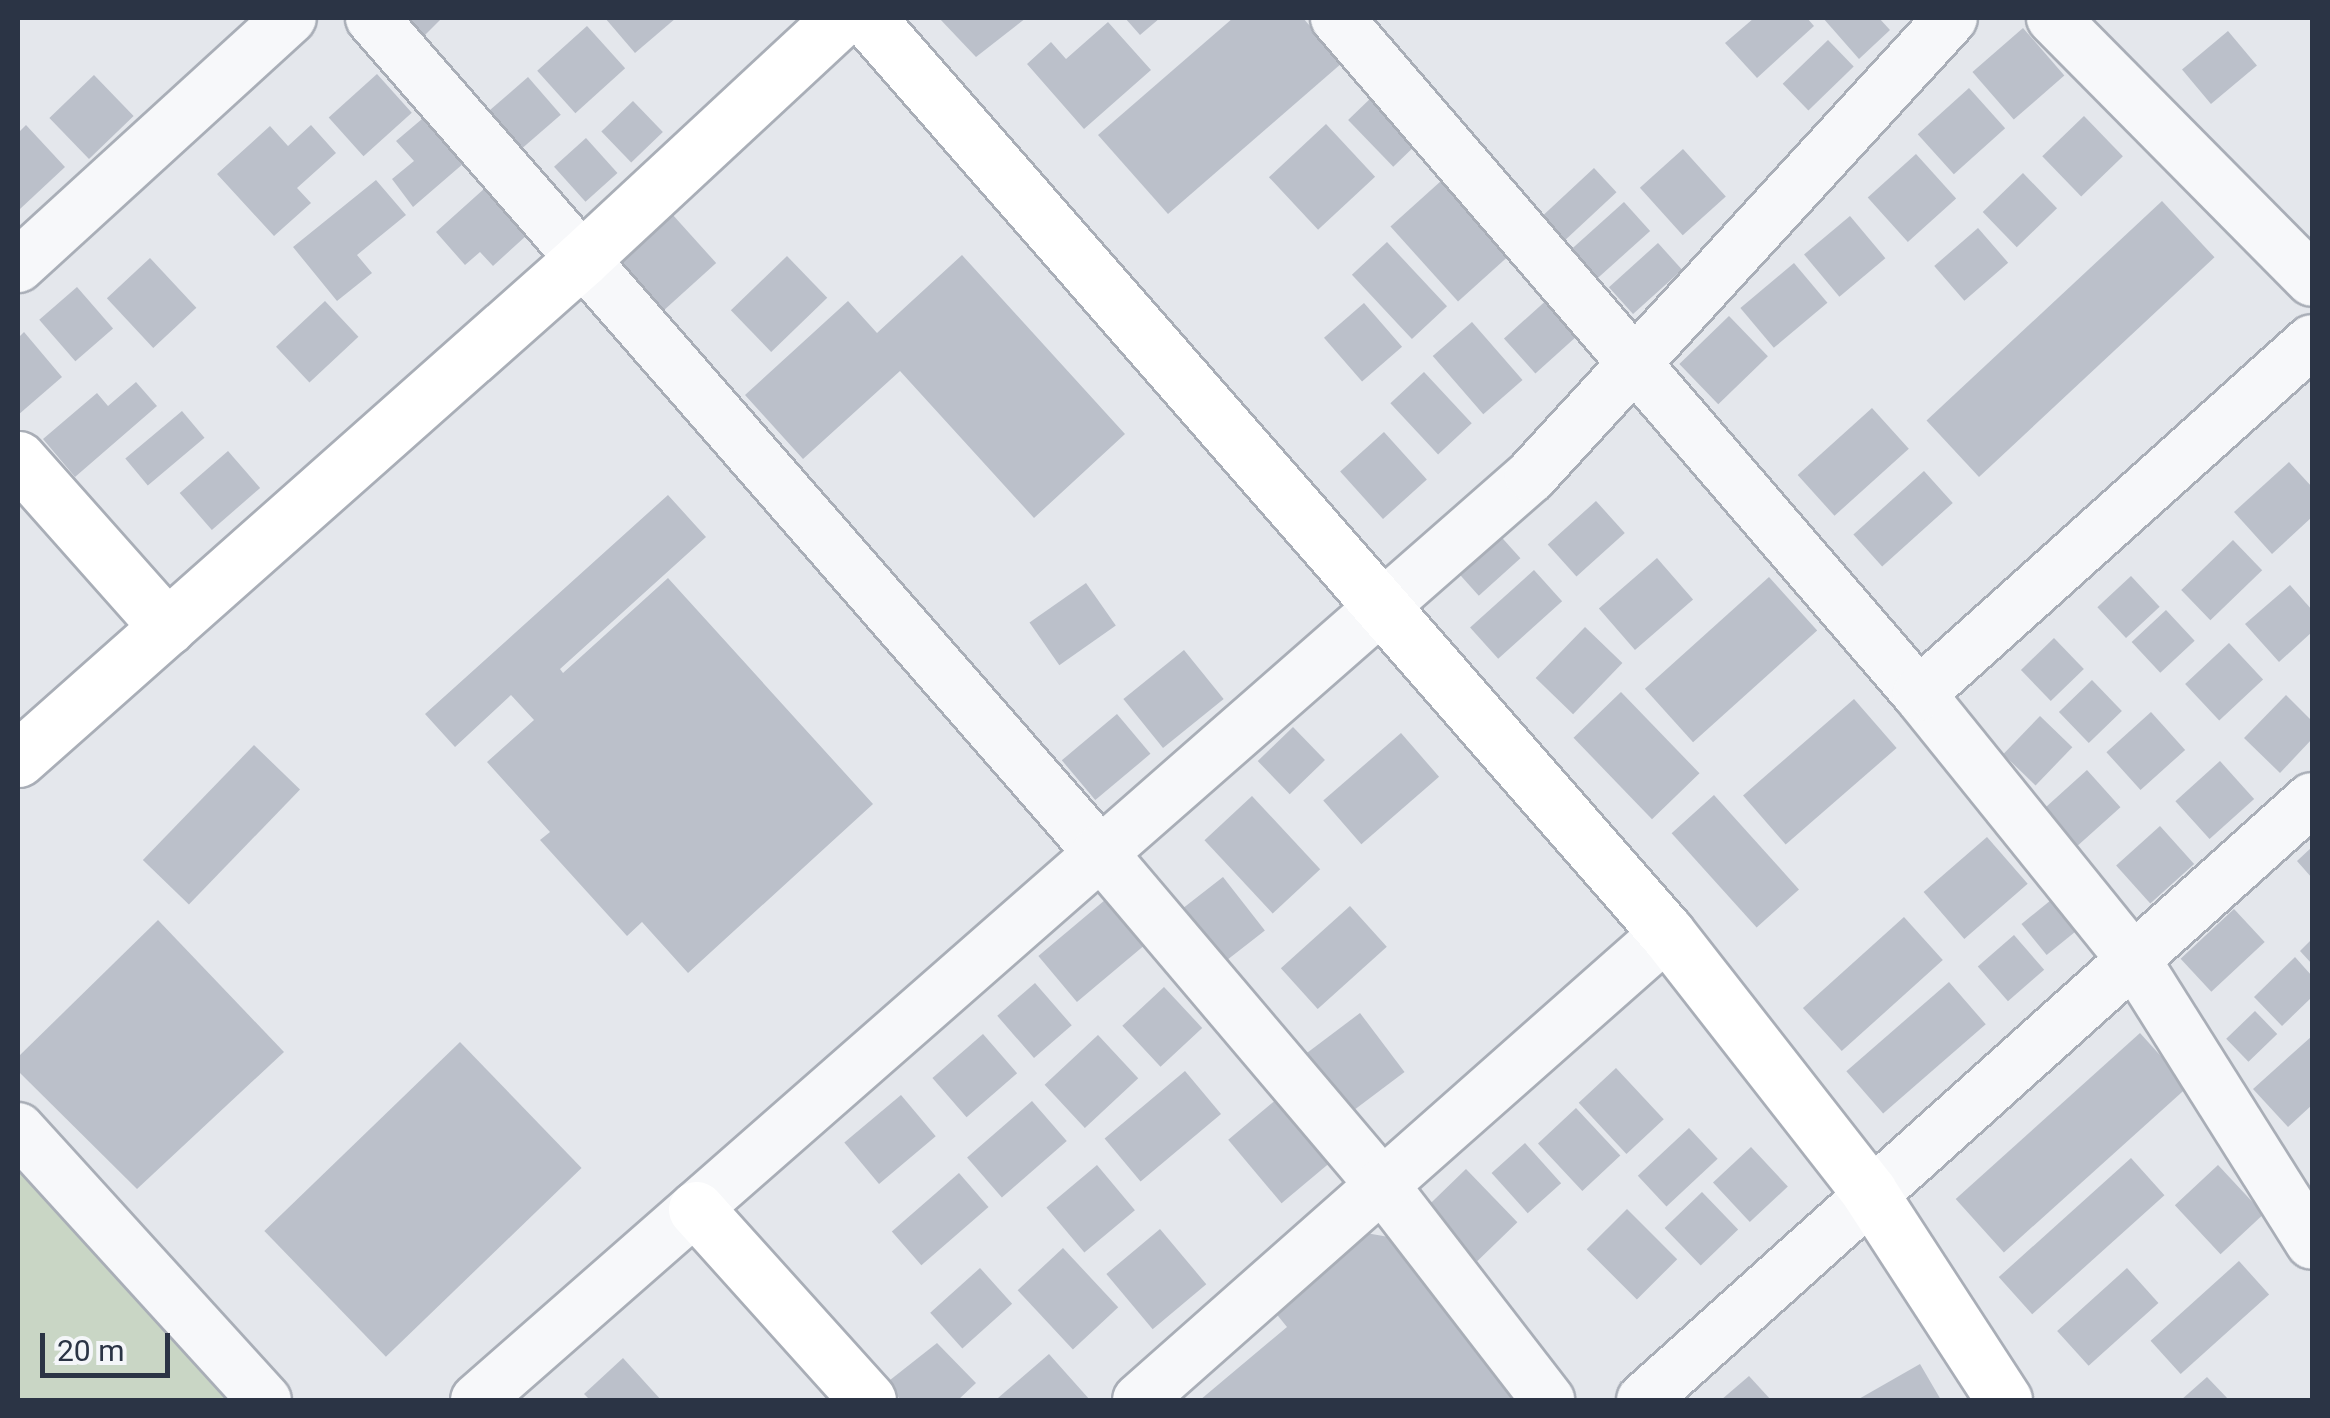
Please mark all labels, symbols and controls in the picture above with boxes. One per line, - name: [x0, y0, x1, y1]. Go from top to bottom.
- scale bar: [45, 1313, 175, 1375]
- text: 20 m: [57, 1333, 124, 1368]

